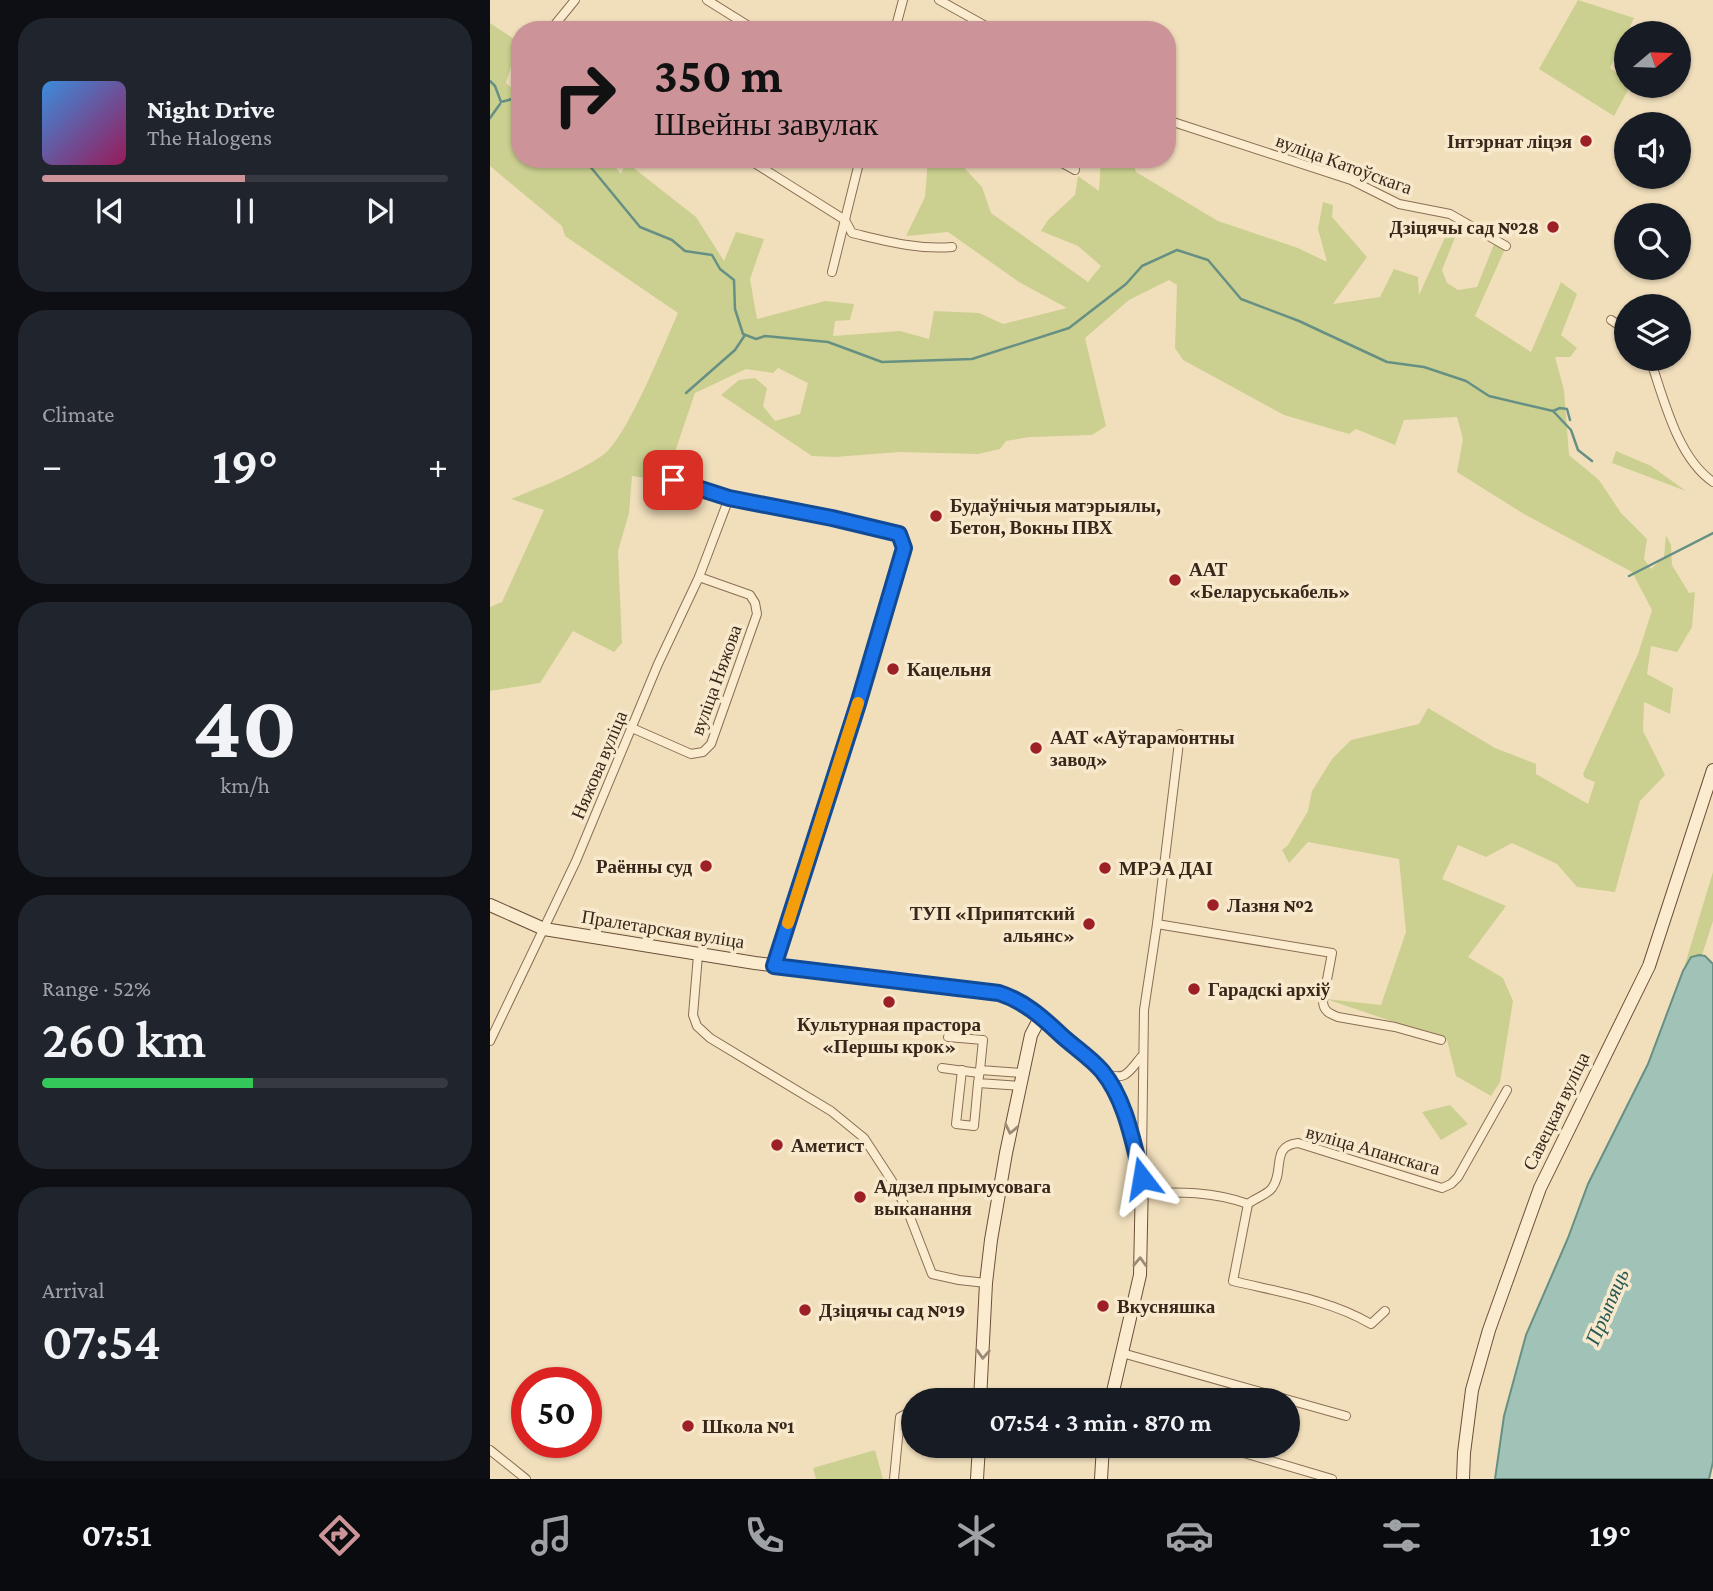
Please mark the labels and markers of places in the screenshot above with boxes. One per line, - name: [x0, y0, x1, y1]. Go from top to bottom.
- place label: Інтэрнат ліцэя: [1447, 131, 1572, 152]
- marker: Інтэрнат ліцэя: [1578, 133, 1594, 149]
- place label: Дзіцячы сад №28: [1389, 217, 1539, 238]
- marker: Дзіцячы сад №28: [1545, 219, 1561, 235]
- pin: [643, 450, 703, 510]
- place label: Будаўнічыя матэрыялы, Бетон, Вокны ПВХ: [950, 495, 1161, 538]
- marker: Будаўнічыя матэрыялы, Бетон, Вокны ПВХ: [928, 508, 944, 524]
- place label: ААТ «Беларуськабель»: [1189, 559, 1350, 602]
- marker: ААТ «Беларуськабель»: [1167, 572, 1183, 588]
- place label: Кацельня: [907, 659, 991, 680]
- marker: Кацельня: [885, 661, 901, 677]
- place label: ААТ «Аўтарамонтны завод»: [1050, 727, 1235, 770]
- marker: ААТ «Аўтарамонтны завод»: [1028, 740, 1044, 756]
- place label: Раённы суд: [596, 856, 692, 877]
- marker: Раённы суд: [698, 858, 714, 874]
- place label: МРЭА ДАІ: [1119, 858, 1213, 879]
- marker: МРЭА ДАІ: [1097, 860, 1113, 876]
- place label: Лазня №2: [1227, 895, 1314, 916]
- marker: Лазня №2: [1205, 897, 1221, 913]
- place label: ТУП «Припятский альянс»: [910, 903, 1075, 946]
- marker: ТУП «Припятский альянс»: [1081, 916, 1097, 932]
- place label: Гарадскі архіў: [1208, 979, 1331, 1000]
- marker: Гарадскі архіў: [1186, 981, 1202, 997]
- marker: Культурная прастора «Першы крок»: [881, 994, 897, 1010]
- place label: Культурная прастора «Першы крок»: [797, 1014, 981, 1057]
- place label: Аметист: [791, 1135, 865, 1156]
- marker: Аметист: [769, 1137, 785, 1153]
- place label: Аддзел прымусовага выканання: [874, 1176, 1052, 1219]
- marker: Аддзел прымусовага выканання: [852, 1189, 868, 1205]
- place label: Вкусняшка: [1117, 1296, 1216, 1317]
- marker: Вкусняшка: [1095, 1298, 1111, 1314]
- place label: Дзіцячы сад №19: [819, 1300, 965, 1321]
- marker: Дзіцячы сад №19: [797, 1302, 813, 1318]
- place label: Школа №1: [702, 1416, 794, 1437]
- marker: Школа №1: [680, 1418, 696, 1434]

